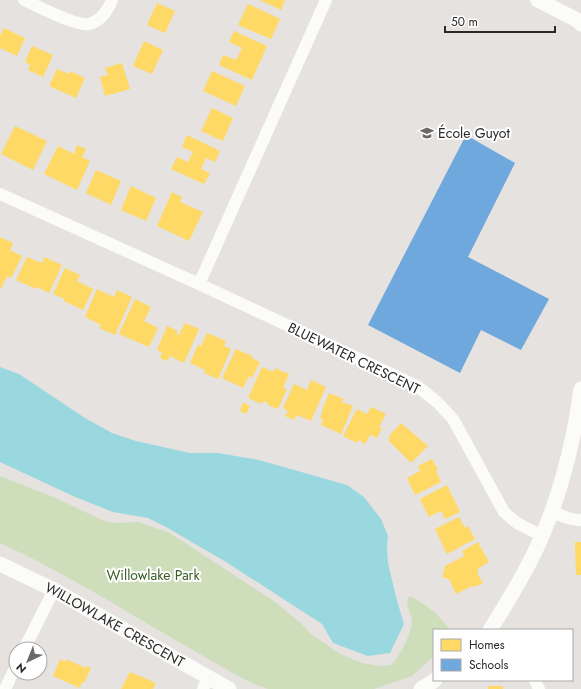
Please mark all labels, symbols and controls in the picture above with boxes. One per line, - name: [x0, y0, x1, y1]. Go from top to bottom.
- scale bar: [445, 8, 555, 34]
- text: 50 m: [451, 13, 478, 31]
- place label: École Guyot: [438, 123, 510, 143]
- school or university icon: École Guyot: [419, 125, 435, 141]
- street label: BLUEWATER CRESCENT: [284, 317, 424, 399]
- park label: Willowlake Park: [106, 565, 200, 585]
- street label: WILLOWLAKE CRESCENT: [42, 577, 189, 672]
- legend: [433, 629, 573, 681]
- text: Homes: [469, 636, 505, 654]
- north arrow: [8, 641, 48, 681]
- text: Schools: [469, 656, 508, 674]
- text: N: [13, 659, 30, 677]

